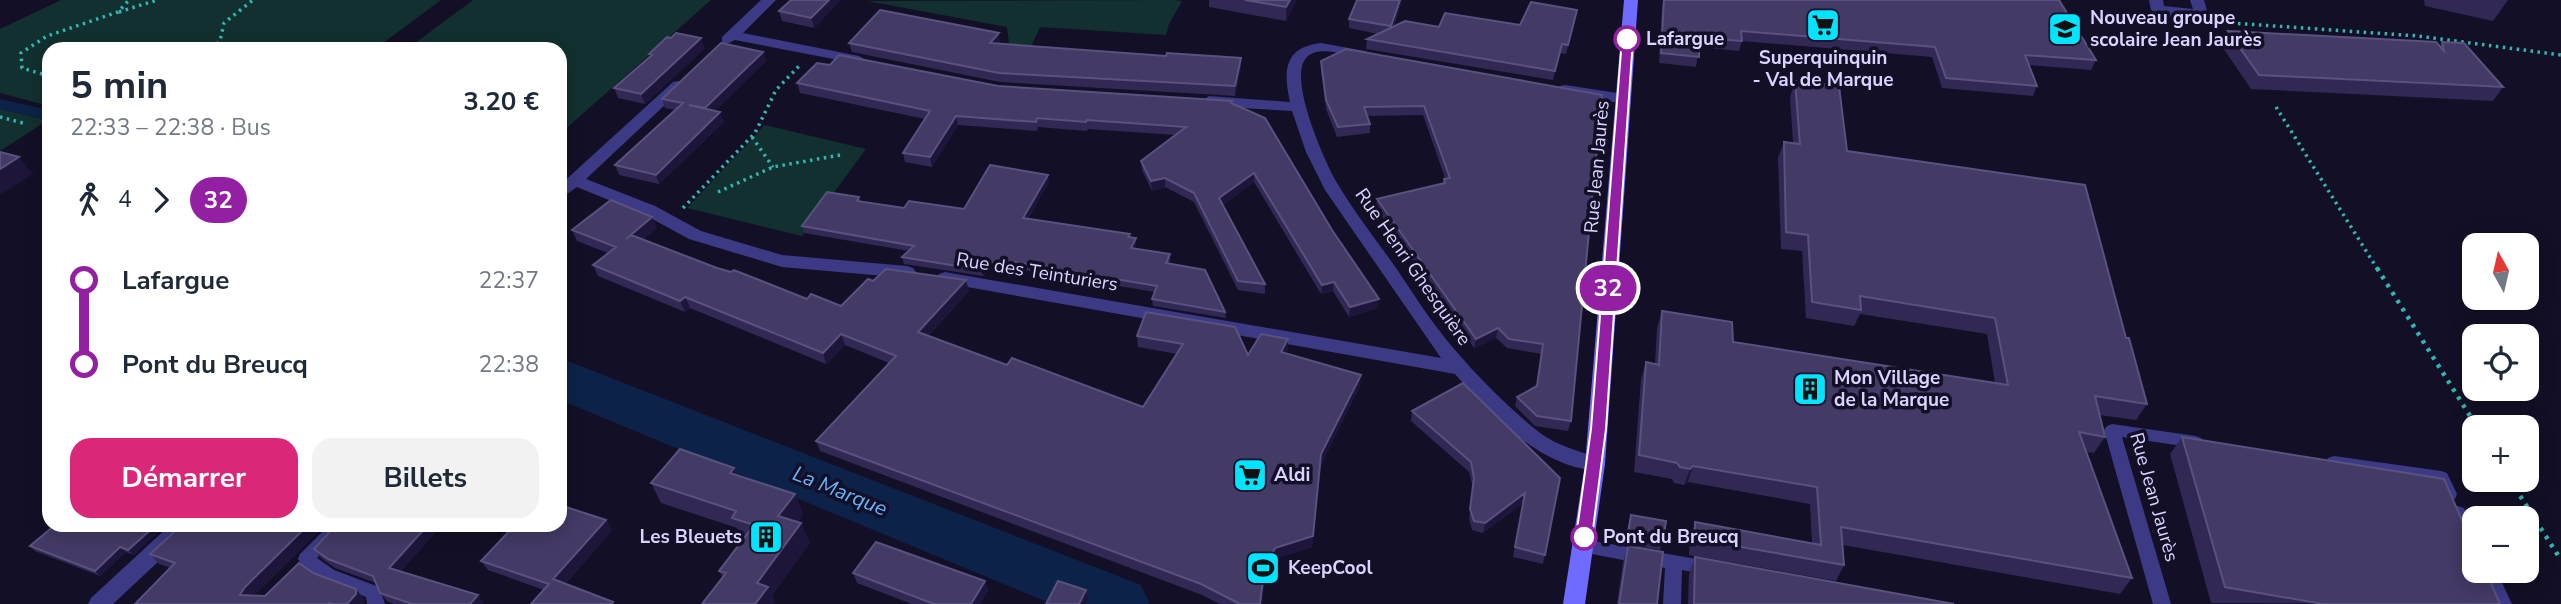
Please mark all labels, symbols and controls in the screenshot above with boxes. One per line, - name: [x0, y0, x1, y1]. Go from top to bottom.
- place label: Nouveau groupe scolaire Jean Jaurès: [2090, 5, 2262, 53]
- supermarket icon: Superquinquin - Val de Marque: [1804, 6, 1842, 44]
- school or university icon: Nouveau groupe scolaire Jean Jaurès: [2046, 10, 2084, 48]
- marker: Lafargue: [1614, 26, 1640, 52]
- place label: Lafargue: [1646, 26, 1724, 52]
- place label: Superquinquin - Val de Marque: [1752, 45, 1894, 93]
- text: 5 min: [70, 60, 168, 111]
- text: 3.20 €: [463, 84, 539, 119]
- street label: Rue Jean Jaurès: [1578, 100, 1616, 234]
- text: 22:33 – 22:38 · Bus: [70, 112, 271, 143]
- icon: walk: [70, 181, 108, 219]
- icon: forward: [142, 181, 180, 219]
- street label: Rue Henri Ghesquière: [1349, 183, 1477, 351]
- text: 4: [118, 184, 132, 215]
- text: 32: [204, 184, 233, 216]
- north arrow: [2462, 233, 2539, 310]
- map controls: [2462, 233, 2539, 583]
- street label: Rue des Teinturiers: [954, 246, 1120, 298]
- text: Lafargue: [122, 263, 229, 298]
- text: 22:37: [479, 265, 539, 296]
- line badge: 32: [1576, 265, 1640, 311]
- text: 32: [1594, 272, 1622, 304]
- button: locate: [2462, 324, 2539, 401]
- text: Pont du Breucq: [122, 347, 308, 382]
- text: 22:38: [479, 349, 539, 380]
- place label: Mon Village de la Marque: [1834, 365, 1949, 413]
- building icon: Mon Village de la Marque: [1791, 370, 1829, 408]
- button: +: [2462, 415, 2539, 492]
- street label: Rue Jean Jaurès: [2123, 429, 2185, 565]
- button: Démarrer: [70, 438, 298, 518]
- button: Billets: [312, 438, 539, 518]
- supermarket icon: Aldi: [1231, 456, 1269, 494]
- water label: La Marque: [789, 459, 891, 523]
- place label: Aldi: [1274, 462, 1310, 488]
- button: −: [2462, 506, 2539, 583]
- building icon: Les Bleuets: [747, 518, 785, 556]
- place label: Les Bleuets: [640, 524, 742, 550]
- marker: Pont du Breucq: [1571, 524, 1597, 550]
- place label: Pont du Breucq: [1603, 524, 1739, 550]
- sports icon: KeepCool: [1244, 549, 1282, 587]
- place label: KeepCool: [1288, 555, 1373, 581]

